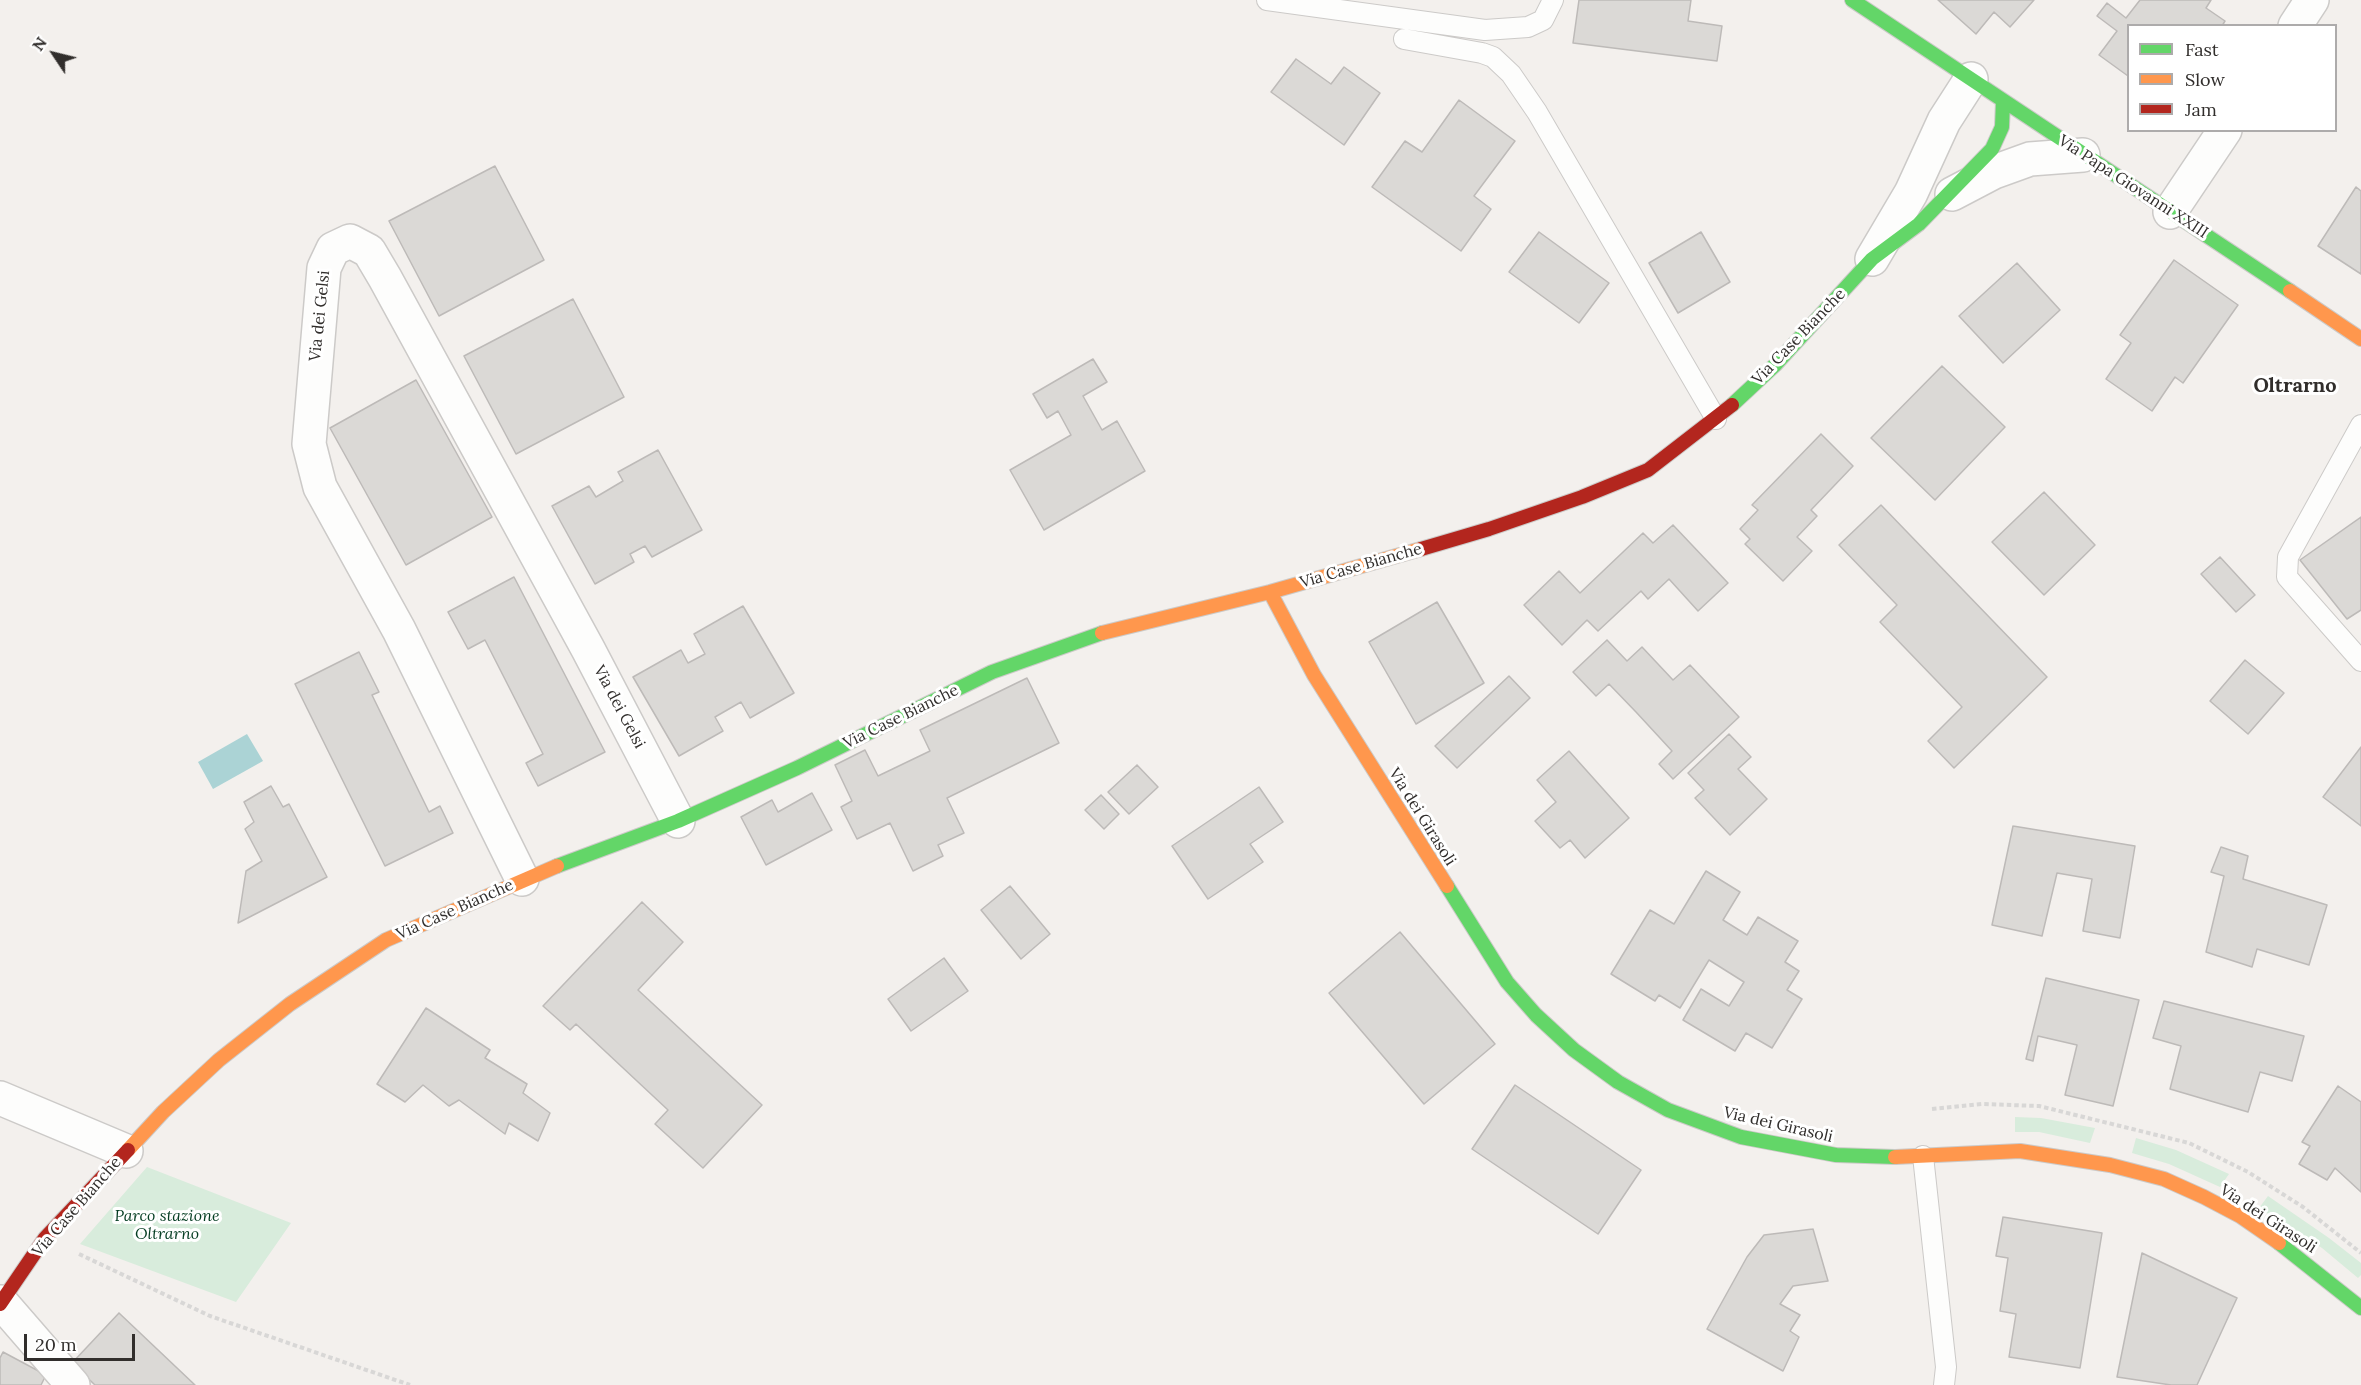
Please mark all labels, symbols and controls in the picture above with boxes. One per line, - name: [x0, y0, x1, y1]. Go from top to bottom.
- north arrow: [24, 24, 84, 84]
- legend: [2127, 24, 2337, 132]
- text: N: [28, 33, 51, 54]
- text: Fast: [2185, 38, 2219, 61]
- text: Slow: [2185, 68, 2225, 91]
- text: Jam: [2185, 98, 2217, 121]
- street label: Via Papa Giovanni XXIII: [2055, 131, 2211, 243]
- street label: Via dei Gelsi: [306, 270, 334, 362]
- street label: Via Case Bianche: [1748, 285, 1850, 389]
- district label: Oltrarno: [2253, 374, 2337, 398]
- street label: Via Case Bianche: [1298, 539, 1424, 593]
- street label: Via dei Gelsi: [589, 662, 649, 752]
- street label: Via Case Bianche: [840, 681, 962, 753]
- street label: Via dei Girasoli: [1384, 765, 1460, 869]
- street label: Via Case Bianche: [394, 876, 516, 944]
- street label: Via dei Girasoli: [1722, 1103, 1834, 1147]
- street label: Via Case Bianche: [28, 1153, 126, 1261]
- street label: Via dei Girasoli: [2216, 1181, 2320, 1257]
- park label: Parco stazione Oltrarno: [114, 1206, 220, 1244]
- scale bar: [27, 1322, 138, 1360]
- text: 20 m: [35, 1333, 77, 1356]

